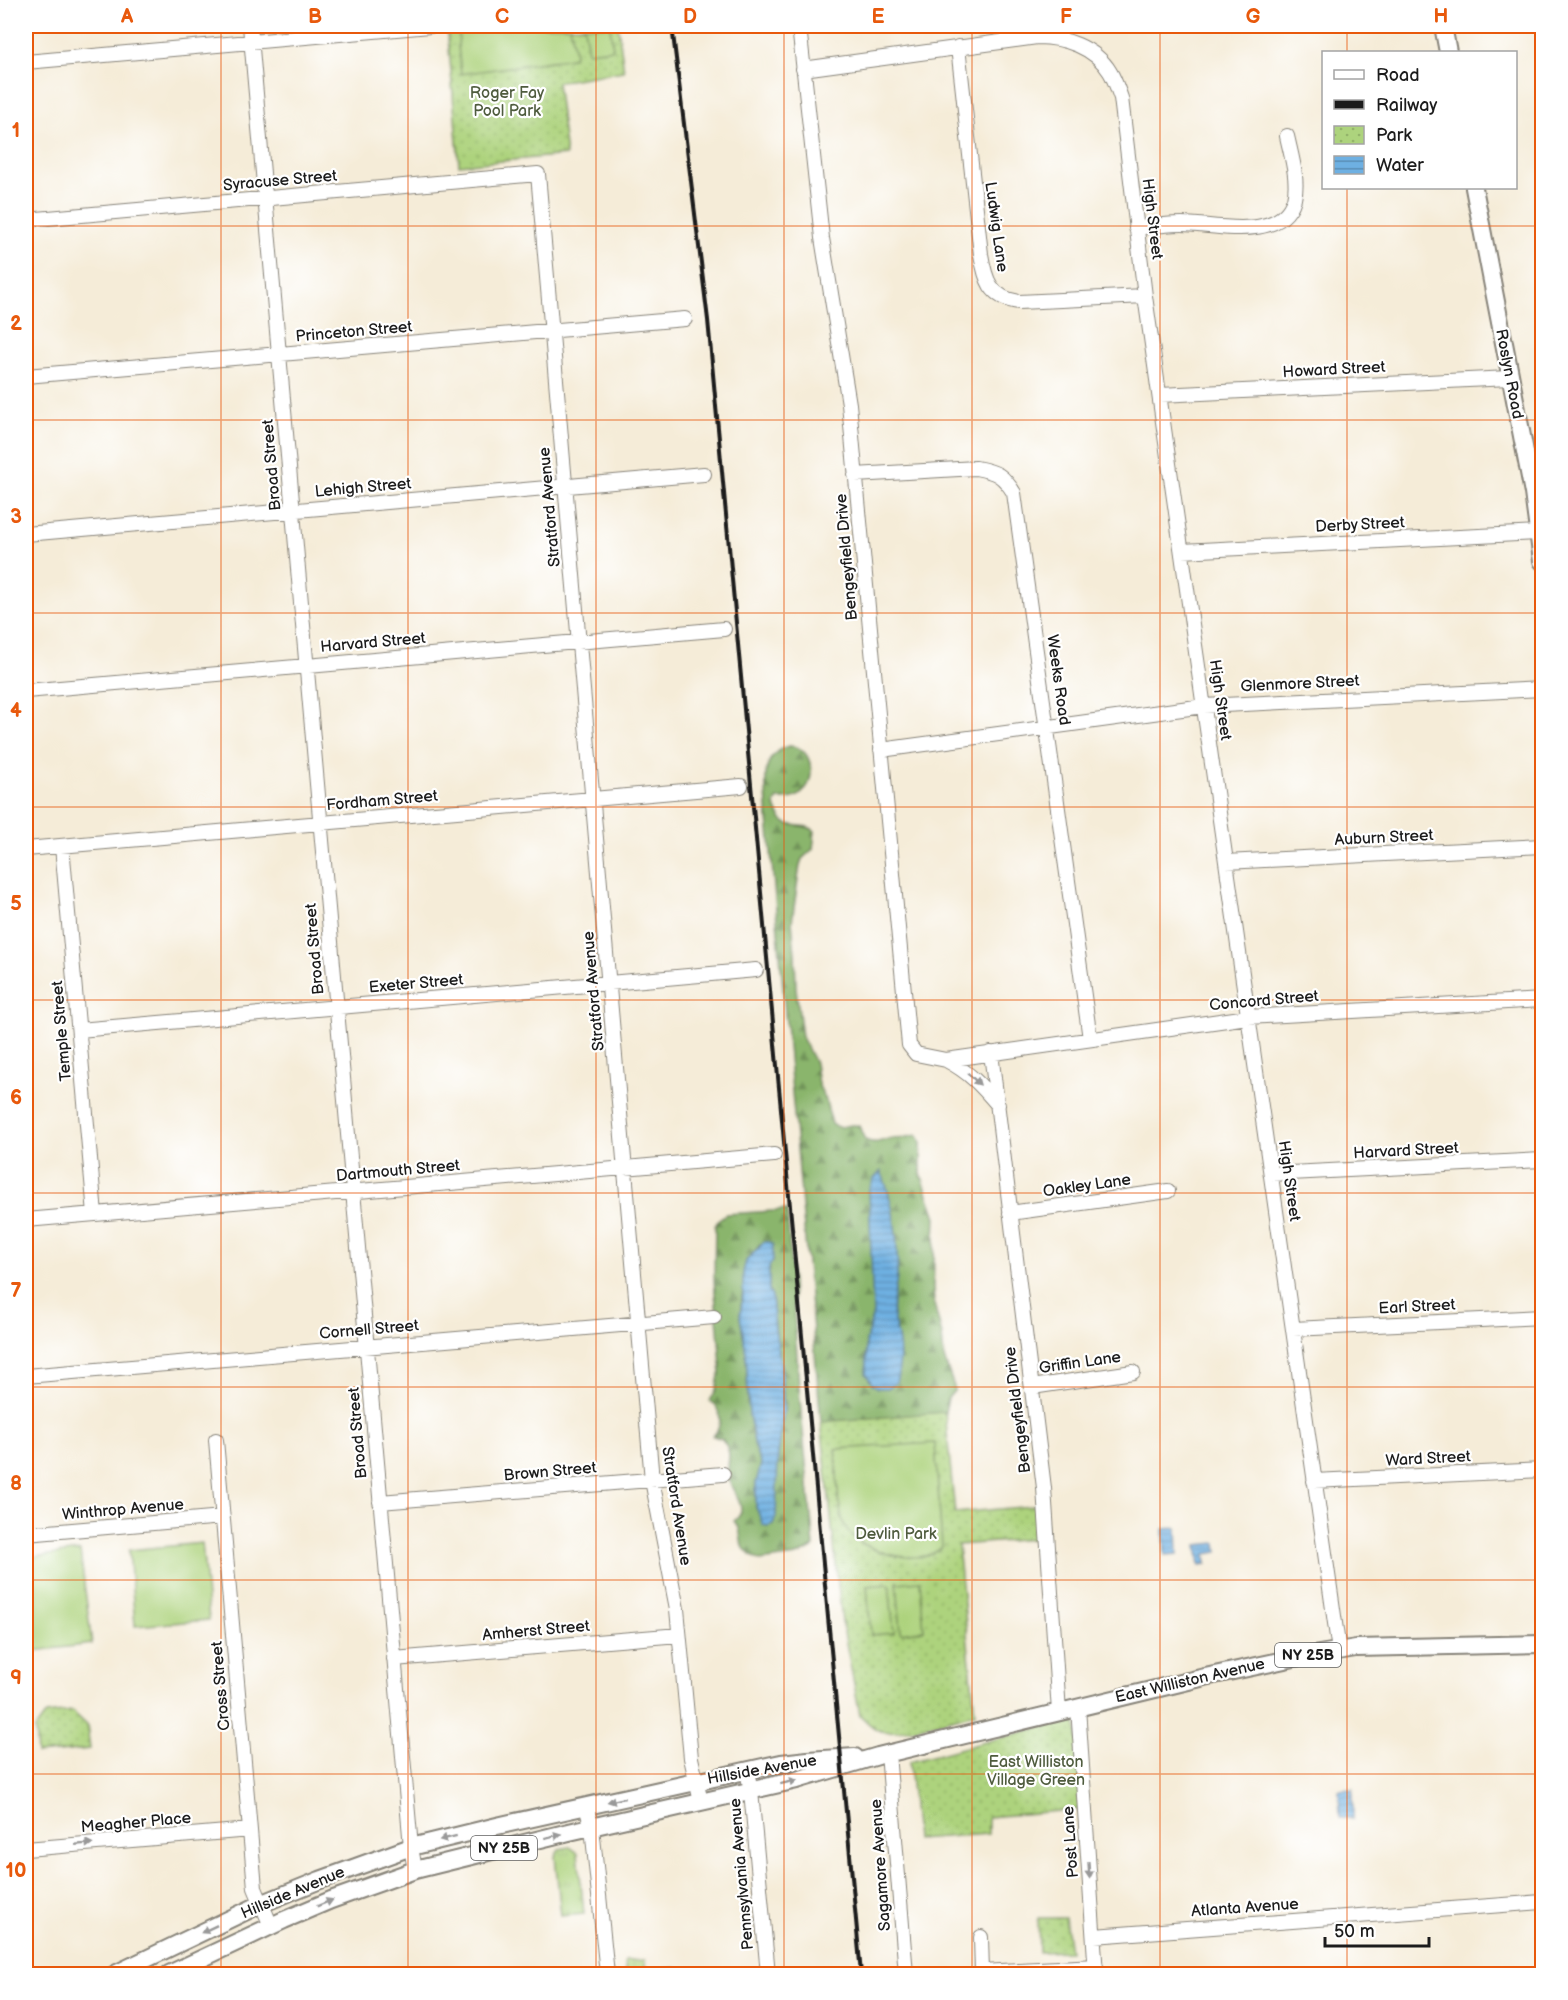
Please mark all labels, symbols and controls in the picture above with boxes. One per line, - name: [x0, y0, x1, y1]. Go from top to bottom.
- text: A: [120, 5, 134, 29]
- text: B: [308, 5, 322, 29]
- text: C: [495, 5, 509, 29]
- text: D: [683, 5, 697, 29]
- text: E: [872, 5, 885, 29]
- text: F: [1060, 5, 1072, 29]
- text: G: [1246, 5, 1261, 29]
- text: H: [1434, 5, 1448, 29]
- legend: [1322, 51, 1517, 189]
- text: Road: [1376, 65, 1420, 86]
- park label: Roger Fay Pool Park: [470, 84, 545, 121]
- text: Railway: [1376, 95, 1438, 116]
- text: 1: [12, 119, 20, 143]
- text: Park: [1376, 125, 1412, 146]
- text: Water: [1376, 155, 1424, 176]
- street label: Syracuse Street: [222, 167, 338, 195]
- street label: High Street: [1138, 177, 1166, 261]
- street label: Ludwig Lane: [980, 181, 1012, 274]
- text: 2: [10, 312, 22, 336]
- street label: Princeton Street: [295, 317, 413, 347]
- street label: Roslyn Road: [1491, 327, 1527, 421]
- street label: Howard Street: [1282, 358, 1386, 382]
- street label: Broad Street: [259, 418, 285, 511]
- street label: Stratford Avenue: [535, 446, 565, 568]
- street label: Lehigh Street: [314, 474, 412, 502]
- street label: Bengeyfield Drive: [832, 492, 862, 621]
- text: 3: [10, 505, 22, 529]
- street label: Derby Street: [1315, 513, 1405, 537]
- street label: Harvard Street: [320, 629, 427, 657]
- street label: Weeks Road: [1042, 633, 1074, 727]
- street label: High Street: [1205, 658, 1235, 742]
- street label: Glenmore Street: [1240, 671, 1360, 697]
- text: 4: [10, 699, 22, 723]
- street label: Fordham Street: [325, 787, 439, 815]
- street label: Auburn Street: [1334, 826, 1434, 850]
- text: 5: [10, 892, 22, 916]
- street label: Broad Street: [302, 902, 328, 995]
- street label: Stratford Avenue: [579, 930, 609, 1052]
- street label: Exeter Street: [368, 970, 464, 998]
- street label: Temple Street: [48, 980, 76, 1082]
- street label: Concord Street: [1209, 987, 1320, 1015]
- one-way arrow: [967, 1072, 982, 1086]
- text: 6: [10, 1086, 22, 1110]
- street label: High Street: [1274, 1139, 1304, 1223]
- street label: Harvard Street: [1353, 1139, 1459, 1163]
- street label: Dartmouth Street: [335, 1156, 461, 1186]
- street label: Oakley Lane: [1042, 1170, 1133, 1202]
- text: 7: [10, 1279, 22, 1303]
- street label: Earl Street: [1378, 1295, 1456, 1318]
- street label: Cornell Street: [318, 1316, 420, 1344]
- street label: Bengeyfield Drive: [1001, 1345, 1035, 1474]
- street label: Griffin Lane: [1038, 1348, 1123, 1378]
- street label: Broad Street: [345, 1386, 371, 1479]
- street label: Stratford Avenue: [657, 1445, 695, 1567]
- street label: Ward Street: [1385, 1447, 1471, 1471]
- street label: Brown Street: [503, 1458, 597, 1486]
- text: 8: [10, 1472, 22, 1496]
- street label: Winthrop Avenue: [61, 1495, 185, 1525]
- park label: Devlin Park: [855, 1525, 937, 1544]
- street label: Amherst Street: [481, 1617, 591, 1645]
- street label: Cross Street: [208, 1640, 234, 1732]
- road number: NY 25B: [1275, 1643, 1341, 1667]
- street label: East Williston Avenue: [1113, 1654, 1267, 1707]
- text: 9: [10, 1666, 22, 1690]
- street label: Hillside Avenue: [706, 1751, 819, 1789]
- park label: East Williston Village Green: [987, 1753, 1085, 1790]
- one-way arrow: [780, 1776, 799, 1786]
- one-way arrow: [606, 1796, 625, 1805]
- street label: Pennsylvania Avenue: [726, 1797, 758, 1951]
- street label: Sagamore Avenue: [867, 1798, 895, 1932]
- street label: Post Lane: [1059, 1805, 1083, 1879]
- street label: Meagher Place: [80, 1809, 192, 1837]
- one-way arrow: [544, 1830, 563, 1840]
- one-way arrow: [438, 1834, 457, 1844]
- road number: NY 25B: [471, 1836, 537, 1860]
- one-way arrow: [74, 1839, 93, 1849]
- text: 10: [6, 1859, 26, 1883]
- one-way arrow: [1085, 1861, 1094, 1880]
- street label: Hillside Avenue: [238, 1862, 348, 1923]
- street label: Atlanta Avenue: [1191, 1895, 1300, 1921]
- one-way arrow: [316, 1898, 334, 1907]
- scale bar: [1325, 1910, 1428, 1948]
- text: 50 m: [1334, 1921, 1375, 1942]
- one-way arrow: [200, 1925, 217, 1934]

